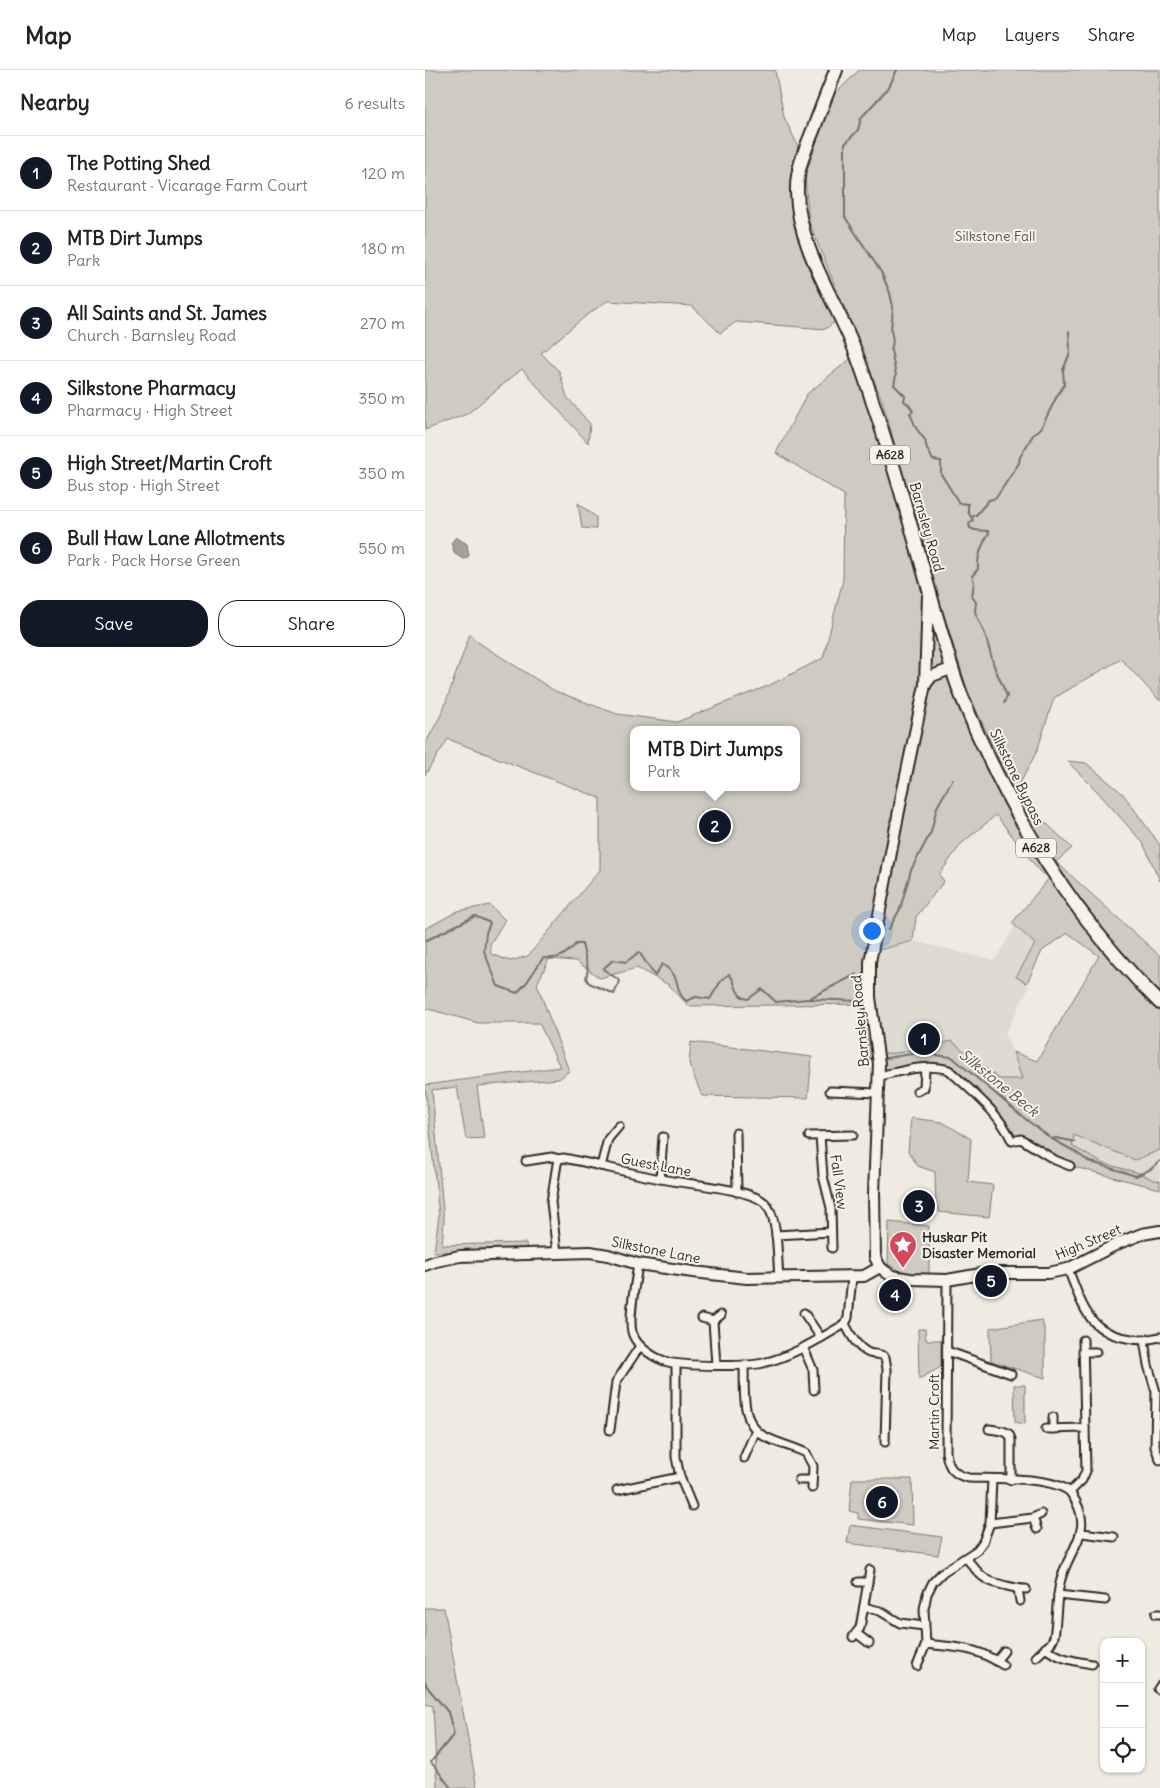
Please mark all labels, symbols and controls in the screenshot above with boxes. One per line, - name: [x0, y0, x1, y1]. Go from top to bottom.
- text: Map: [25, 20, 72, 50]
- text: Map: [941, 23, 976, 46]
- text: Layers: [1004, 23, 1060, 46]
- text: Share: [1088, 23, 1135, 46]
- text: Nearby: [20, 89, 90, 116]
- text: 6 results: [344, 93, 405, 113]
- text: The Potting Shed: [67, 151, 210, 175]
- text: 1: [33, 163, 39, 183]
- text: 120 m: [362, 163, 405, 183]
- text: Restaurant · Vicarage Farm Court: [67, 175, 308, 195]
- text: MTB Dirt Jumps: [67, 226, 203, 250]
- park label: Silkstone Fall: [955, 227, 1035, 245]
- text: 2: [32, 238, 40, 258]
- text: 180 m: [361, 238, 405, 258]
- text: Park: [67, 250, 100, 270]
- text: All Saints and St. James: [67, 301, 267, 325]
- text: 3: [31, 313, 41, 333]
- text: 270 m: [360, 313, 405, 333]
- text: Church · Barnsley Road: [67, 325, 236, 345]
- text: Silkstone Pharmacy: [67, 376, 236, 400]
- text: 4: [31, 388, 41, 408]
- text: 350 m: [358, 388, 405, 408]
- text: Pharmacy · High Street: [67, 400, 233, 420]
- road number: A628: [870, 446, 910, 464]
- text: High Street/Martin Croft: [67, 451, 272, 475]
- text: 5: [31, 463, 41, 483]
- text: 350 m: [358, 463, 405, 483]
- text: Bus stop · High Street: [67, 475, 220, 495]
- street label: Barnsley Road: [906, 480, 948, 574]
- text: Bull Haw Lane Allotments: [67, 526, 285, 550]
- text: 6: [31, 538, 41, 558]
- text: 550 m: [358, 538, 405, 558]
- text: Park · Pack Horse Green: [67, 550, 240, 570]
- button: Save: [20, 600, 208, 647]
- button: Share: [218, 600, 405, 647]
- popup: [630, 726, 800, 791]
- street label: Silkstone Bypass: [986, 726, 1048, 828]
- text: MTB Dirt Jumps: [647, 737, 783, 761]
- text: Park: [647, 761, 680, 781]
- pin: 2: [699, 807, 731, 845]
- road number: A628: [1016, 838, 1056, 858]
- your location: [859, 918, 885, 944]
- street label: Barnsley Road: [847, 974, 873, 1068]
- pin: 1: [908, 1020, 940, 1058]
- water label: Silkstone Beck: [956, 1045, 1044, 1121]
- street label: Guest Lane: [619, 1149, 693, 1181]
- street label: Fall View: [826, 1153, 852, 1211]
- pin: 3: [903, 1187, 935, 1225]
- street label: High Street: [1052, 1220, 1124, 1264]
- place label: Huskar Pit Disaster Memorial: [922, 1228, 1036, 1262]
- place icon: Huskar Pit Disaster Memorial: [888, 1230, 918, 1269]
- street label: Silkstone Lane: [610, 1233, 702, 1267]
- pin: 5: [975, 1262, 1007, 1300]
- pin: 4: [879, 1276, 911, 1314]
- street label: Martin Croft: [925, 1374, 943, 1450]
- pin: 6: [866, 1483, 898, 1521]
- map controls: [1100, 1638, 1145, 1773]
- button: +: [1100, 1638, 1145, 1683]
- button: −: [1100, 1683, 1145, 1728]
- button: locate: [1100, 1728, 1145, 1773]

